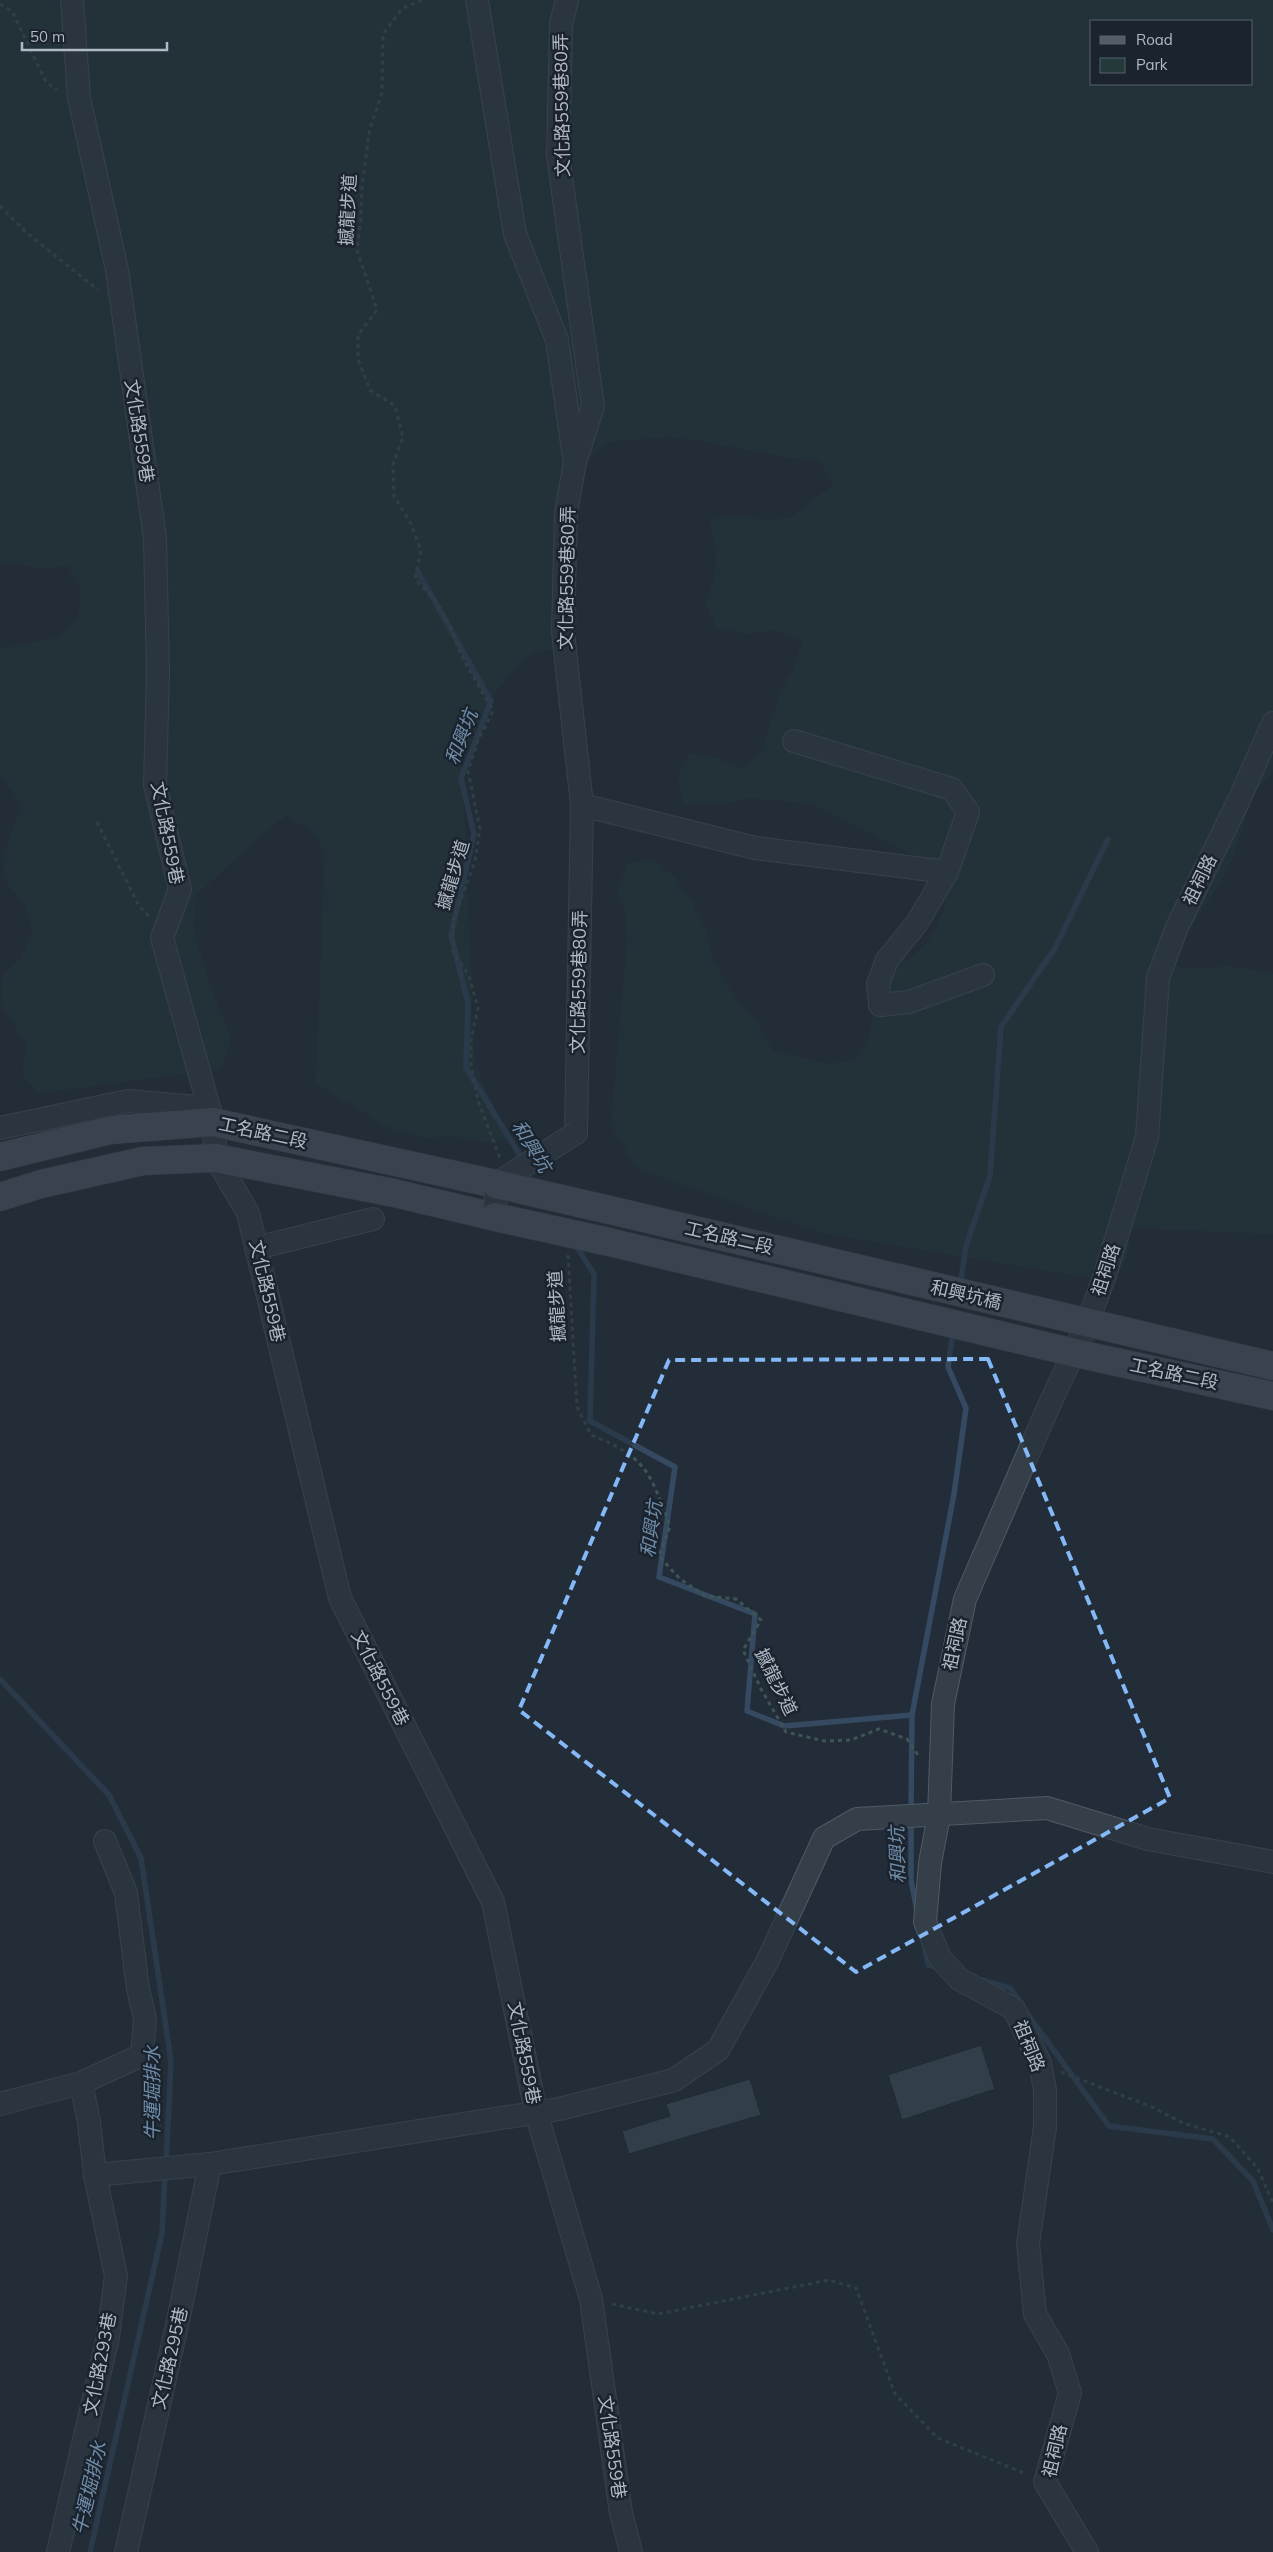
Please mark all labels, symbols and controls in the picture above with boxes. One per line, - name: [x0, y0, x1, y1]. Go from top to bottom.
- scale bar: [22, 20, 168, 52]
- legend: [1090, 20, 1253, 85]
- text: 50 m: [30, 27, 65, 46]
- text: Road: [1136, 30, 1173, 49]
- street label: 文化路559巷80弄: [549, 33, 574, 177]
- text: Park: [1136, 55, 1168, 74]
- street label: 撼龍步道: [334, 173, 361, 247]
- street label: 文化路559巷: [120, 378, 159, 484]
- street label: 文化路559巷80弄: [554, 506, 579, 650]
- water label: 和興坑: [440, 703, 483, 768]
- street label: 文化路559巷: [146, 779, 189, 886]
- street label: 撼龍步道: [431, 837, 474, 913]
- street label: 祖祠路: [1177, 850, 1222, 909]
- street label: 文化路559巷80弄: [566, 910, 591, 1054]
- street label: 工名路二段: [217, 1112, 310, 1153]
- water label: 和興坑: [507, 1115, 559, 1179]
- street label: 工名路二段: [683, 1216, 776, 1259]
- street label: 文化路559巷: [245, 1237, 290, 1344]
- street label: 祖祠路: [1086, 1241, 1125, 1299]
- street label: 撼龍步道: [543, 1269, 570, 1343]
- street label: 和興坑橋: [928, 1275, 1004, 1314]
- street label: 工名路二段: [1128, 1353, 1221, 1394]
- water label: 和興坑: [635, 1496, 667, 1559]
- street label: 祖祠路: [938, 1615, 971, 1673]
- street label: 文化路559巷: [346, 1626, 414, 1730]
- street label: 撼龍步道: [750, 1644, 803, 1719]
- water label: 和興坑: [884, 1823, 910, 1884]
- street label: 文化路559巷: [503, 1999, 546, 2106]
- street label: 祖祠路: [1009, 2016, 1050, 2075]
- water label: 牛運堀排水: [140, 2045, 164, 2141]
- street label: 文化路295巷: [147, 2304, 192, 2411]
- street label: 文化路293巷: [78, 2310, 121, 2417]
- street label: 文化路559巷: [594, 2394, 631, 2500]
- street label: 祖祠路: [1037, 2422, 1072, 2480]
- water label: 牛運堀排水: [67, 2438, 112, 2537]

